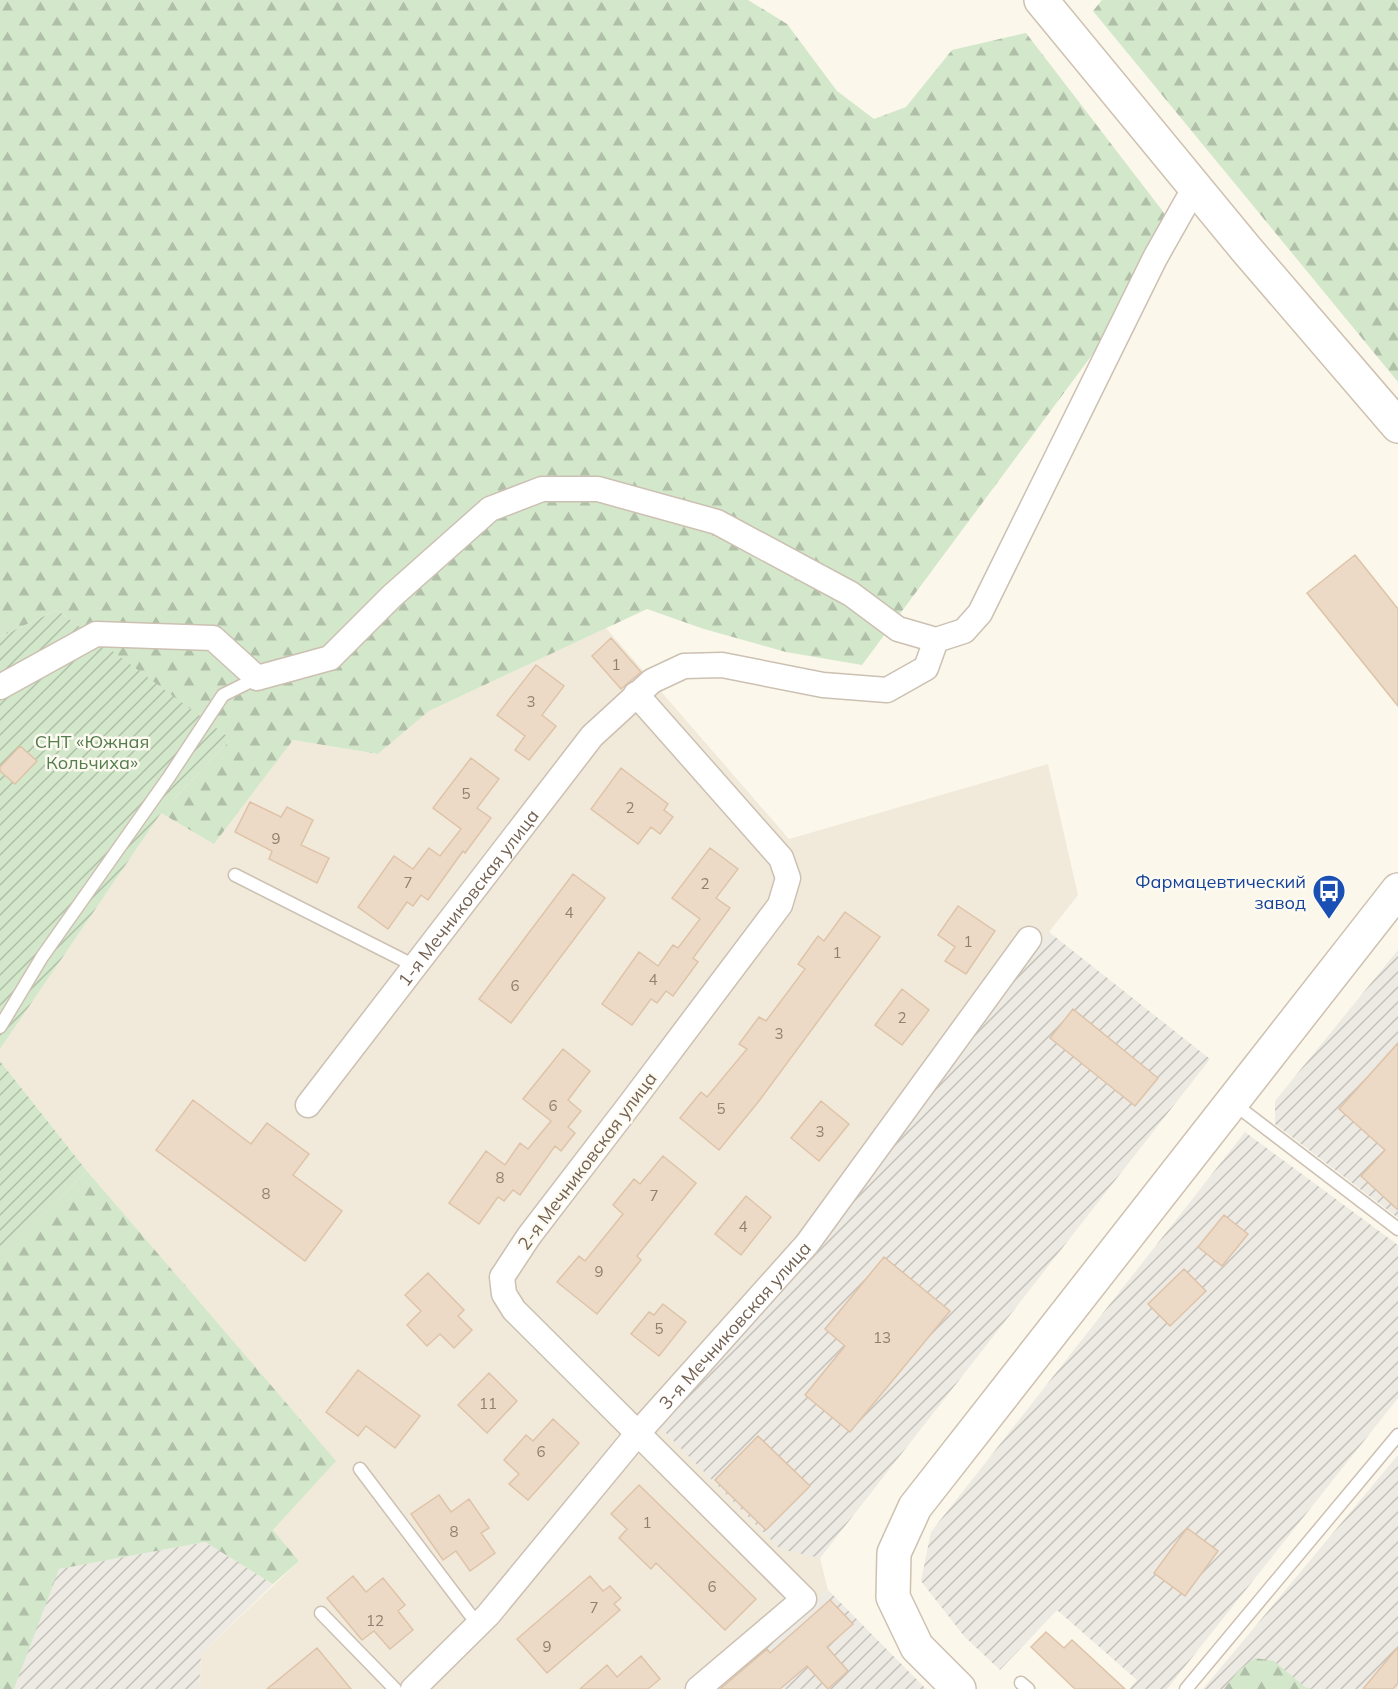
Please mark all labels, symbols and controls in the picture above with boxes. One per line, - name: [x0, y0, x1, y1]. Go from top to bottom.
- house number: 1: [611, 655, 621, 674]
- house number: 3: [526, 692, 536, 711]
- park label: СНТ «Южная Кольчиха»: [35, 730, 149, 774]
- house number: 5: [461, 784, 471, 803]
- house number: 2: [625, 798, 635, 817]
- street label: 1-я Мечниковская улица: [392, 804, 543, 990]
- house number: 9: [271, 829, 281, 848]
- place label: Фармацевтический завод: [1135, 870, 1306, 914]
- house number: 7: [403, 873, 413, 892]
- bus stop icon: Фармацевтический завод: [1311, 873, 1347, 920]
- house number: 2: [700, 874, 710, 893]
- house number: 4: [564, 903, 574, 922]
- house number: 1: [963, 932, 973, 951]
- house number: 1: [832, 943, 842, 962]
- house number: 4: [648, 970, 658, 989]
- house number: 6: [510, 976, 520, 995]
- house number: 2: [897, 1008, 907, 1027]
- house number: 3: [774, 1024, 784, 1043]
- street label: 2-я Мечниковская улица: [512, 1067, 662, 1255]
- house number: 6: [548, 1096, 558, 1115]
- house number: 5: [716, 1099, 726, 1118]
- house number: 3: [815, 1122, 825, 1141]
- house number: 8: [495, 1168, 505, 1187]
- house number: 8: [261, 1184, 271, 1203]
- house number: 7: [649, 1186, 659, 1205]
- house number: 4: [738, 1217, 748, 1236]
- street label: 3-я Мечниковская улица: [654, 1236, 815, 1414]
- house number: 9: [594, 1262, 604, 1281]
- house number: 5: [654, 1319, 664, 1338]
- house number: 13: [873, 1328, 891, 1347]
- house number: 11: [479, 1394, 497, 1413]
- house number: 6: [536, 1442, 546, 1461]
- house number: 1: [642, 1513, 652, 1532]
- house number: 8: [449, 1522, 459, 1541]
- house number: 6: [707, 1577, 717, 1596]
- house number: 7: [589, 1598, 599, 1617]
- house number: 12: [366, 1611, 384, 1630]
- house number: 9: [542, 1637, 552, 1656]

